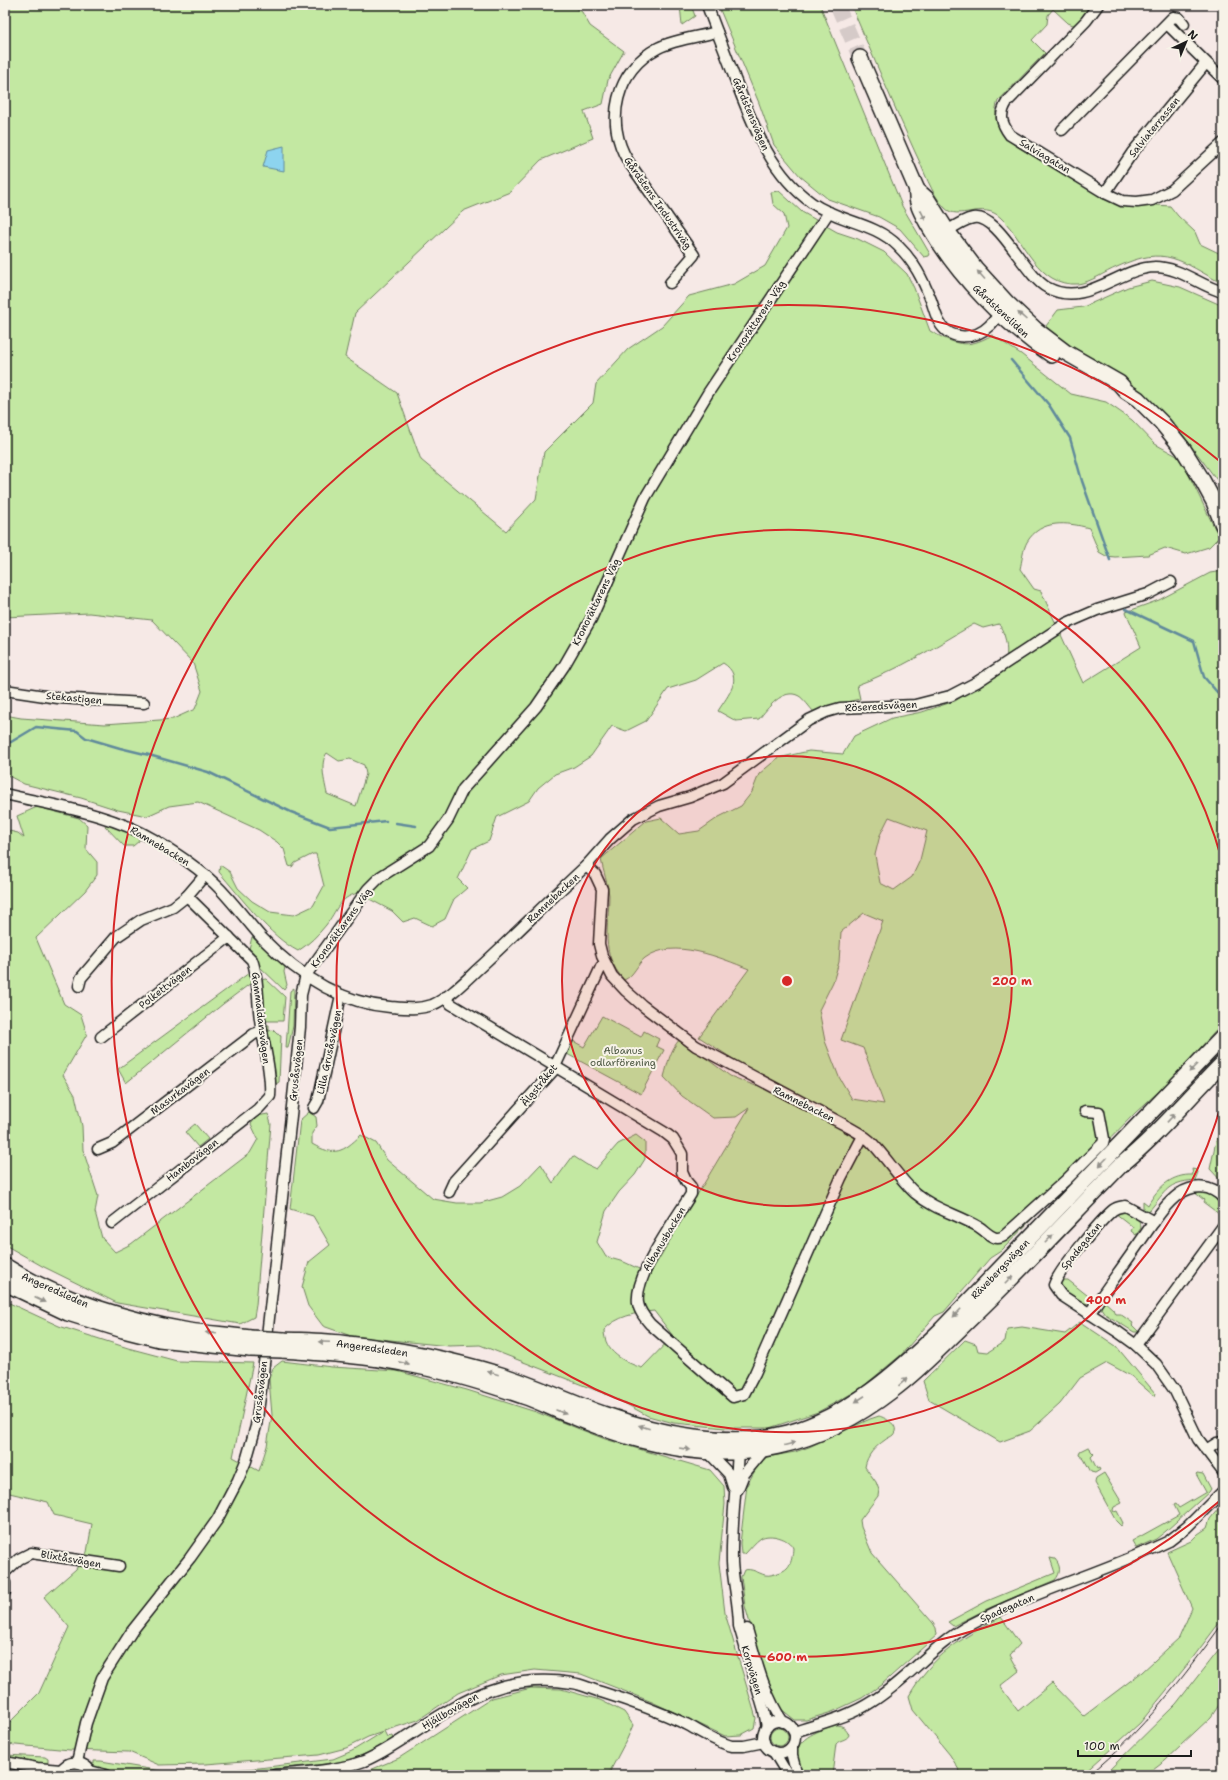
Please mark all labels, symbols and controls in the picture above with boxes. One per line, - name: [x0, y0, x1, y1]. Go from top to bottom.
- north arrow: [1166, 22, 1206, 62]
- text: N: [1184, 27, 1201, 44]
- street label: Gårdstensvägen: [730, 75, 772, 153]
- street label: Salviaterrassen: [1126, 94, 1182, 160]
- street label: Salviagatan: [1017, 136, 1073, 176]
- street label: Gårdstens Industriväg: [621, 154, 695, 252]
- one-way arrow: [920, 209, 927, 221]
- one-way arrow: [976, 270, 985, 280]
- street label: Kronorättarens Väg: [724, 278, 788, 364]
- street label: Gårdstensliden: [970, 281, 1032, 341]
- one-way arrow: [1017, 312, 1027, 321]
- street label: Kronorättarens Väg: [569, 556, 623, 648]
- street label: Stekastigen: [45, 689, 103, 707]
- street label: Röseredsvägen: [844, 698, 918, 714]
- street label: Ramnebacken: [128, 823, 192, 869]
- street label: Ramnebacken: [524, 870, 582, 926]
- street label: Kronorättarens Väg: [308, 885, 374, 971]
- street label: Polkettvägen: [136, 962, 194, 1012]
- street label: Gammaldansvägen: [249, 971, 273, 1065]
- text: 200 m: [992, 973, 1032, 989]
- centre of rings: [780, 974, 794, 988]
- street label: Lilla Grusåsvägen: [314, 1009, 344, 1095]
- street label: Grusåsvägen: [286, 1038, 306, 1102]
- park label: Albanus odlarförening: [590, 1044, 656, 1069]
- street label: Älgstråket: [518, 1061, 560, 1109]
- one-way arrow: [1188, 1063, 1198, 1073]
- street label: Masurkavägen: [148, 1064, 212, 1118]
- street label: Ramnebacken: [771, 1083, 837, 1125]
- one-way arrow: [1166, 1113, 1176, 1123]
- street label: Hambovägen: [163, 1136, 221, 1184]
- one-way arrow: [1099, 1157, 1108, 1166]
- street label: Albanusbacken: [640, 1204, 688, 1274]
- street label: Spadegatan: [1058, 1220, 1104, 1272]
- one-way arrow: [1044, 1234, 1053, 1244]
- street label: Rävebergsvägen: [968, 1236, 1032, 1302]
- street label: Angeredsleden: [19, 1269, 91, 1311]
- one-way arrow: [1004, 1275, 1014, 1285]
- text: 400 m: [1086, 1292, 1126, 1308]
- one-way arrow: [35, 1297, 46, 1303]
- one-way arrow: [952, 1308, 962, 1318]
- one-way arrow: [205, 1330, 217, 1337]
- street label: Angeredsleden: [335, 1337, 409, 1359]
- one-way arrow: [318, 1339, 330, 1346]
- street label: Grusåsvägen: [250, 1360, 270, 1424]
- one-way arrow: [398, 1360, 410, 1366]
- one-way arrow: [486, 1370, 498, 1376]
- one-way arrow: [898, 1377, 908, 1387]
- one-way arrow: [854, 1395, 866, 1402]
- one-way arrow: [556, 1409, 567, 1415]
- one-way arrow: [638, 1424, 650, 1430]
- one-way arrow: [784, 1441, 796, 1447]
- one-way arrow: [679, 1446, 692, 1452]
- street label: Blixtåsvägen: [40, 1547, 102, 1571]
- street label: Spadegatan: [978, 1591, 1036, 1625]
- street label: Korpvägen: [738, 1644, 766, 1696]
- text: 600 m: [767, 1649, 807, 1665]
- street label: Hjällbovägen: [419, 1690, 481, 1732]
- scale bar: [1078, 1732, 1191, 1758]
- text: 100 m: [1084, 1738, 1120, 1754]

